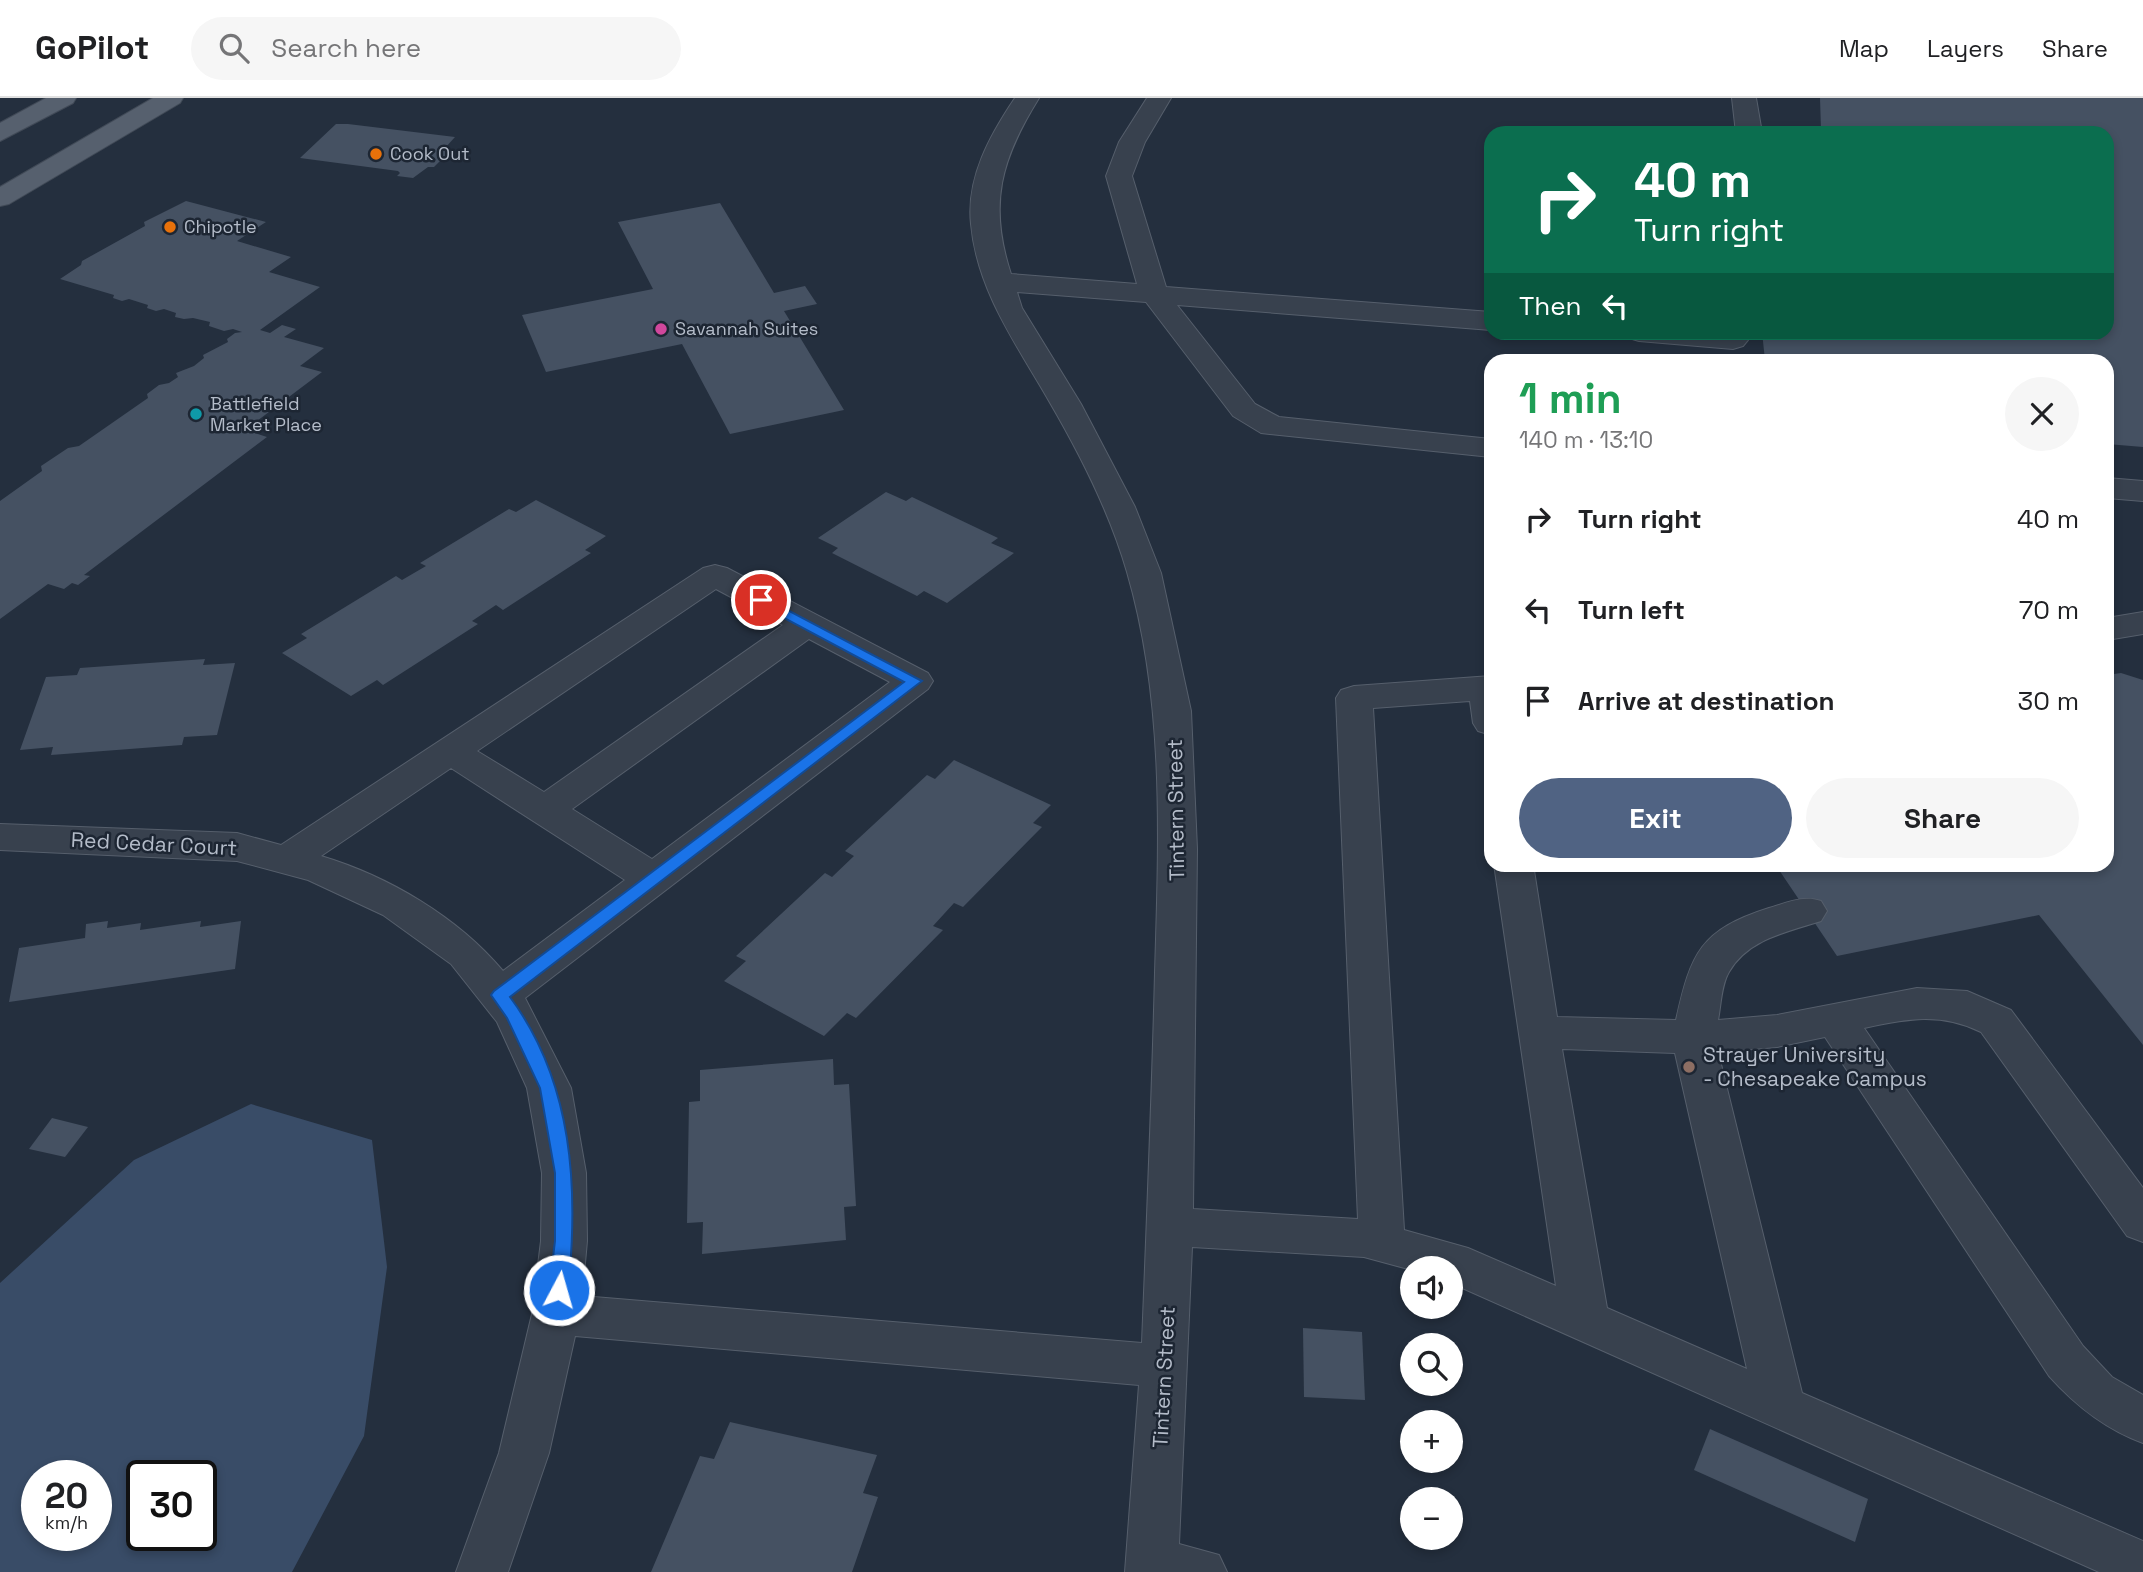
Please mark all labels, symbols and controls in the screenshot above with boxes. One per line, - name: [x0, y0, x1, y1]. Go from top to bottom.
- search box: [191, 17, 681, 80]
- text: GoPilot: [35, 27, 149, 69]
- icon: search: [215, 29, 253, 67]
- text: Search here: [271, 31, 421, 65]
- text: Map: [1839, 33, 1889, 64]
- text: Layers: [1927, 33, 2004, 64]
- text: Share: [2042, 33, 2108, 64]
- place label: Cook Out: [390, 142, 469, 165]
- marker: Cook Out: [368, 146, 384, 162]
- text: 40 m: [1634, 149, 1751, 211]
- icon: right: [1519, 154, 1610, 245]
- text: Turn right: [1634, 210, 1784, 250]
- place label: Chipotle: [184, 215, 257, 238]
- marker: Chipotle: [162, 219, 178, 235]
- icon: left: [1596, 287, 1634, 325]
- text: Then: [1519, 289, 1582, 323]
- place label: Savannah Suites: [675, 317, 818, 340]
- marker: Savannah Suites: [653, 321, 669, 337]
- text: 1 min: [1519, 372, 1622, 425]
- button: close: [2005, 377, 2079, 451]
- place label: Battlefield Market Place: [210, 392, 322, 436]
- marker: Battlefield Market Place: [188, 406, 204, 422]
- text: 140 m · 13:10: [1519, 425, 1653, 455]
- icon: right: [1519, 500, 1557, 538]
- text: Turn right: [1578, 502, 1702, 536]
- text: 40 m: [2017, 502, 2079, 536]
- pin: [731, 570, 791, 630]
- icon: arrive: [742, 581, 780, 619]
- icon: left: [1519, 591, 1557, 629]
- text: Turn left: [1578, 593, 1685, 627]
- text: 70 m: [2019, 593, 2079, 627]
- icon: arrive: [1519, 682, 1557, 720]
- text: Arrive at destination: [1578, 684, 1835, 718]
- text: 30 m: [2018, 684, 2079, 718]
- street label: Tintern Street: [1161, 739, 1190, 881]
- button: Exit: [1519, 778, 1792, 858]
- button: Share: [1806, 778, 2079, 858]
- street label: Red Cedar Court: [70, 826, 238, 861]
- place label: Strayer University - Chesapeake Campus: [1703, 1041, 1927, 1092]
- marker: Strayer University - Chesapeake Campus: [1681, 1059, 1697, 1075]
- position arrow: [522, 1253, 596, 1327]
- map controls: [1400, 1256, 1463, 1550]
- button: sound: [1400, 1256, 1463, 1319]
- street label: Tintern Street: [1146, 1305, 1181, 1449]
- button: search: [1400, 1333, 1463, 1396]
- button: +: [1400, 1410, 1463, 1473]
- speed limit sign: 30: [126, 1460, 217, 1551]
- text: 20: [45, 1474, 88, 1518]
- button: −: [1400, 1487, 1463, 1550]
- text: km/h: [45, 1511, 88, 1534]

